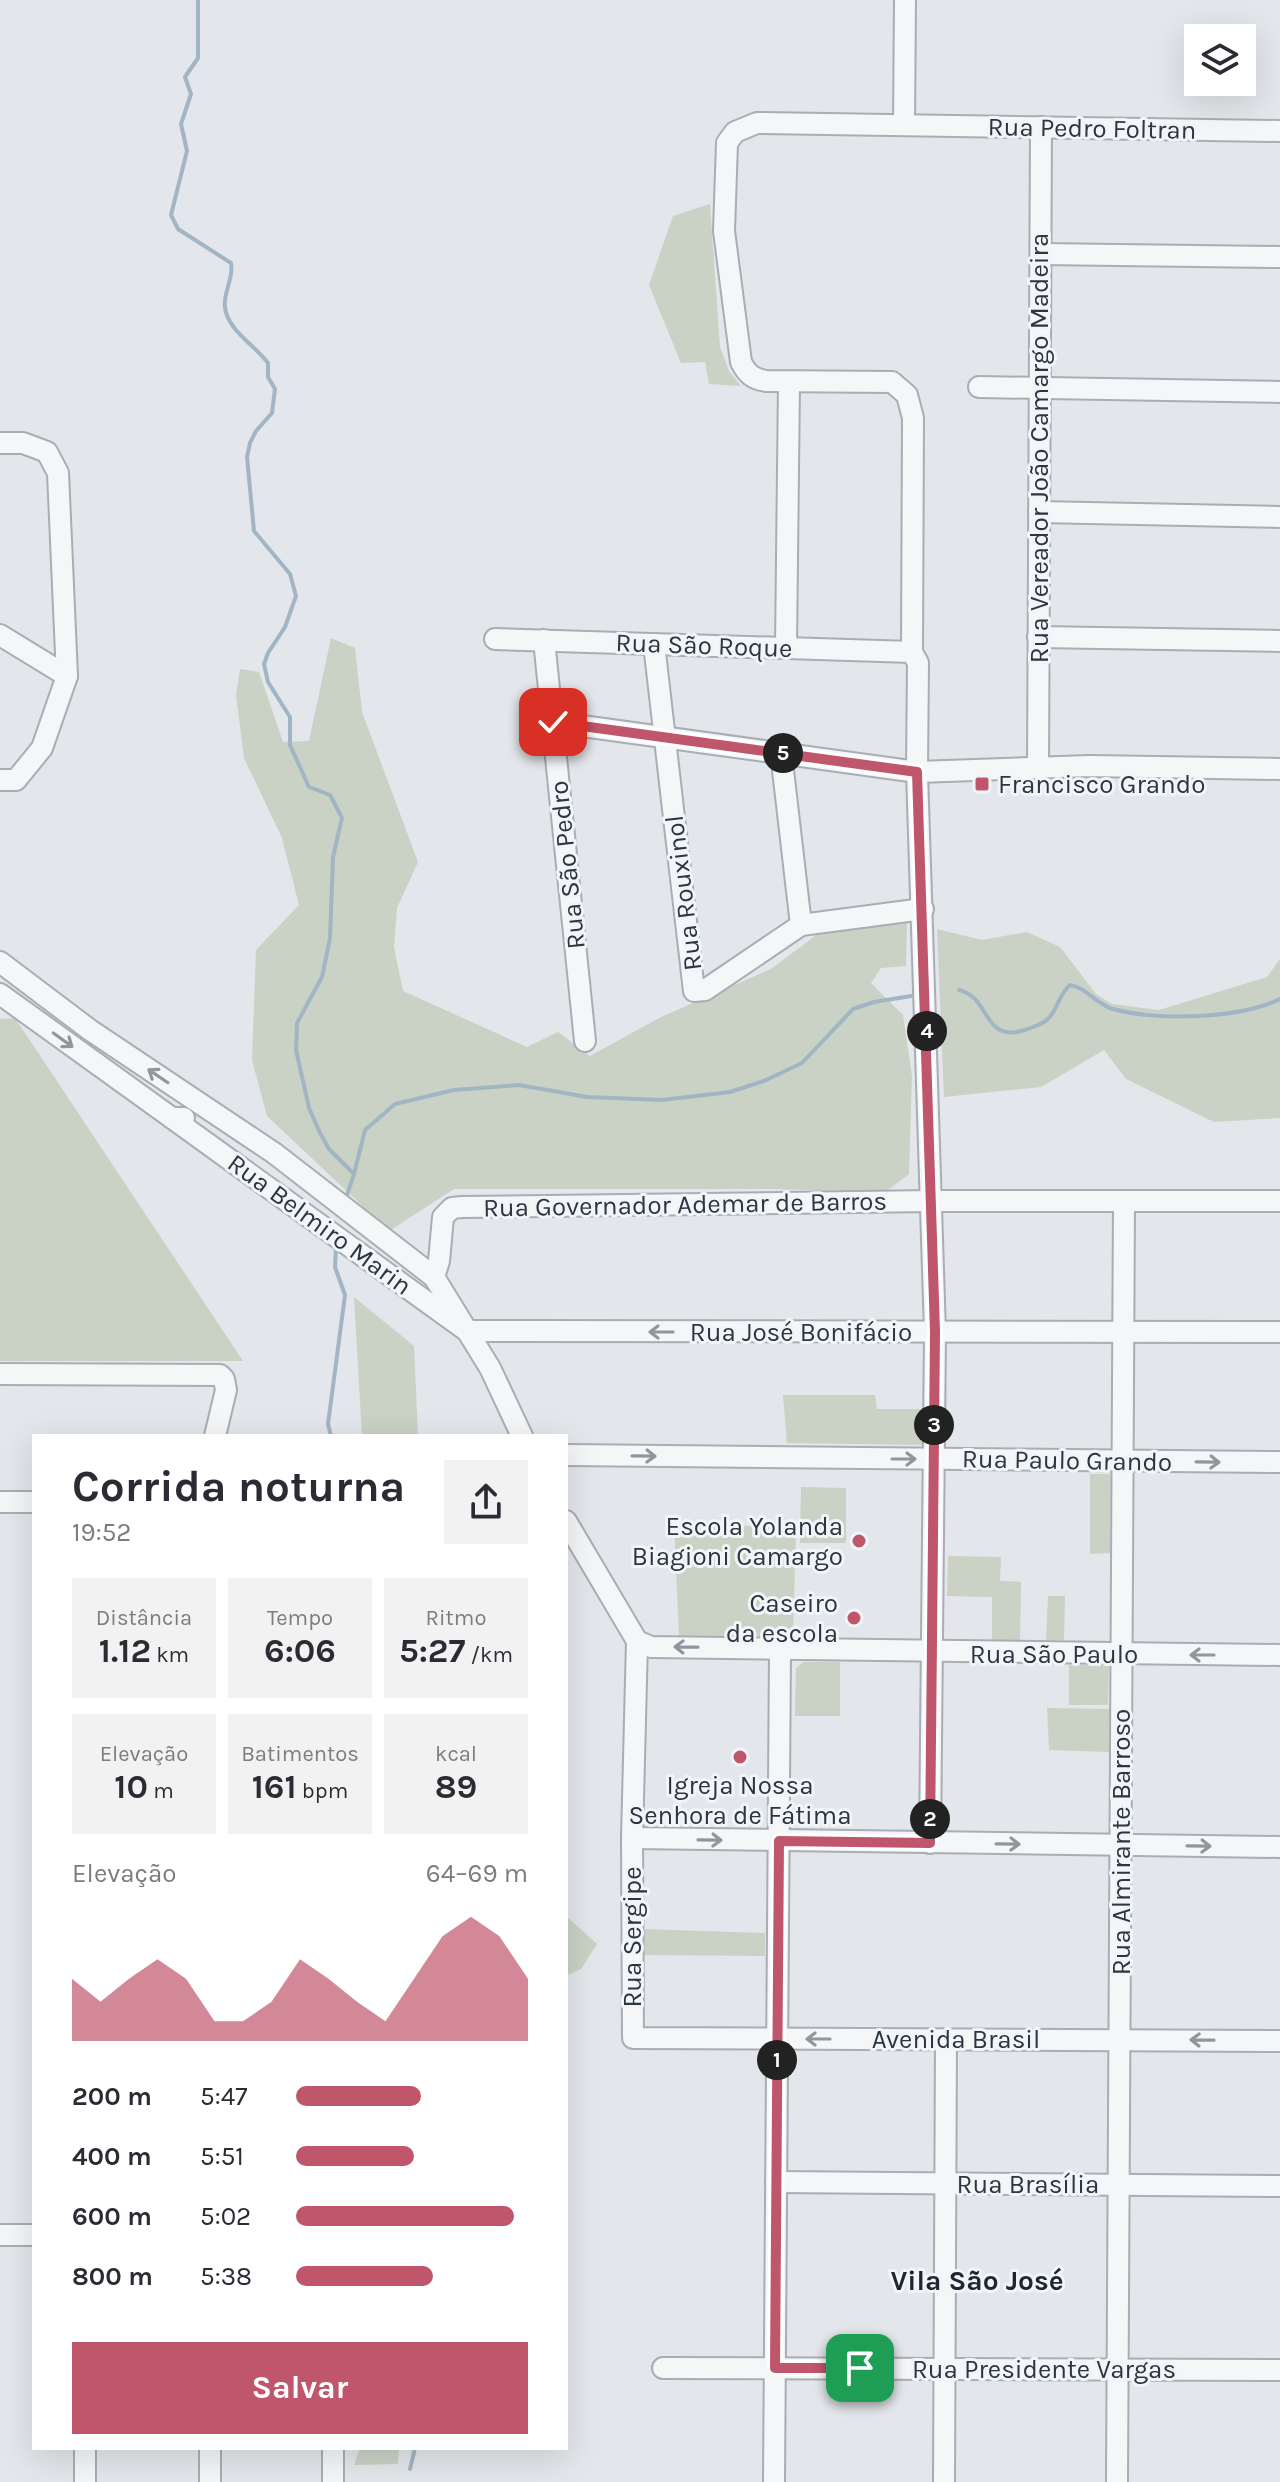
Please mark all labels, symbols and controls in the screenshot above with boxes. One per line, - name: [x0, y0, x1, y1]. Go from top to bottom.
- map controls: [1184, 24, 1256, 96]
- button: layers: [1184, 24, 1256, 96]
- street label: Rua Pedro Foltran: [987, 111, 1197, 146]
- street label: Rua Vereador João Camargo Madeira: [1024, 233, 1055, 663]
- street label: Rua São Roque: [615, 627, 793, 664]
- pin: [519, 688, 587, 756]
- icon: check: [531, 700, 575, 744]
- pin: 5: [763, 733, 803, 773]
- text: 5: [777, 740, 789, 766]
- place label: Francisco Grando: [998, 769, 1205, 800]
- marker: Francisco Grando: [973, 775, 991, 793]
- street label: Rua São Pedro: [543, 779, 592, 951]
- street label: Rua Rouxinol: [659, 813, 708, 972]
- pin: 4: [907, 1011, 947, 1051]
- text: 4: [920, 1018, 934, 1044]
- one-way arrow: [52, 1031, 74, 1048]
- one-way arrow: [148, 1068, 170, 1084]
- street label: Rua Belmiro Marin: [222, 1147, 418, 1302]
- street label: Rua Governador Ademar de Barros: [483, 1185, 887, 1224]
- street label: Rua José Bonifácio: [690, 1317, 912, 1348]
- one-way arrow: [648, 1324, 675, 1340]
- pin: 3: [914, 1405, 954, 1445]
- text: 3: [927, 1412, 941, 1438]
- street label: Rua Paulo Grando: [962, 1443, 1172, 1478]
- one-way arrow: [630, 1448, 657, 1464]
- one-way arrow: [890, 1451, 917, 1467]
- one-way arrow: [1194, 1454, 1221, 1470]
- button: share: [444, 1460, 528, 1544]
- text: Corrida noturna: [72, 1461, 405, 1512]
- place label: Escola Yolanda Biagioni Camargo: [632, 1511, 843, 1572]
- text: 19:52: [72, 1517, 131, 1548]
- marker: Escola Yolanda Biagioni Camargo: [850, 1532, 868, 1550]
- place label: Caseiro da escola: [726, 1588, 838, 1649]
- text: Distância: [96, 1605, 192, 1631]
- text: Tempo: [267, 1605, 333, 1631]
- text: Ritmo: [426, 1605, 486, 1631]
- marker: Caseiro da escola: [845, 1609, 863, 1627]
- text: 1.12: [99, 1631, 151, 1671]
- text: 6:06: [264, 1631, 336, 1671]
- text: 5:27: [399, 1631, 465, 1671]
- street label: Rua São Paulo: [970, 1639, 1138, 1670]
- one-way arrow: [673, 1640, 700, 1655]
- text: km: [151, 1642, 189, 1668]
- text: /km: [465, 1642, 513, 1668]
- one-way arrow: [1189, 1647, 1216, 1663]
- street label: Rua Almirante Barroso: [1106, 1709, 1137, 1975]
- text: Elevação: [100, 1741, 188, 1767]
- text: Batimentos: [241, 1741, 359, 1767]
- text: kcal: [435, 1741, 477, 1767]
- marker: Igreja Nossa Senhora de Fátima: [731, 1748, 749, 1766]
- text: 10: [114, 1767, 148, 1807]
- text: 161: [252, 1767, 297, 1807]
- text: 89: [435, 1767, 477, 1807]
- place label: Igreja Nossa Senhora de Fátima: [629, 1770, 851, 1831]
- text: m: [148, 1778, 174, 1804]
- text: bpm: [297, 1778, 348, 1804]
- pin: 2: [910, 1799, 950, 1839]
- text: 2: [923, 1806, 937, 1832]
- one-way arrow: [696, 1832, 723, 1847]
- one-way arrow: [994, 1836, 1021, 1852]
- one-way arrow: [1185, 1839, 1212, 1854]
- text: Elevação: [72, 1858, 177, 1889]
- text: 64–69 m: [426, 1858, 528, 1889]
- street label: Rua Sergipe: [617, 1866, 648, 2008]
- street label: Avenida Brasil: [872, 2024, 1040, 2055]
- one-way arrow: [805, 2031, 832, 2047]
- one-way arrow: [1189, 2032, 1216, 2048]
- pin: 1: [757, 2040, 797, 2080]
- text: 1: [773, 2047, 781, 2073]
- text: 200 m: [72, 2081, 152, 2112]
- text: 5:47: [200, 2081, 247, 2112]
- text: 400 m: [72, 2141, 152, 2172]
- text: 5:51: [200, 2141, 244, 2172]
- street label: Rua Brasília: [957, 2169, 1099, 2200]
- text: 600 m: [72, 2201, 152, 2232]
- text: 5:02: [200, 2201, 251, 2232]
- text: 800 m: [72, 2261, 153, 2292]
- text: 5:38: [200, 2261, 252, 2292]
- district label: Vila São José: [890, 2264, 1064, 2297]
- pin: [826, 2334, 894, 2402]
- button: Salvar: [72, 2342, 528, 2434]
- icon: arrive: [838, 2346, 882, 2390]
- street label: Rua Presidente Vargas: [912, 2354, 1176, 2385]

